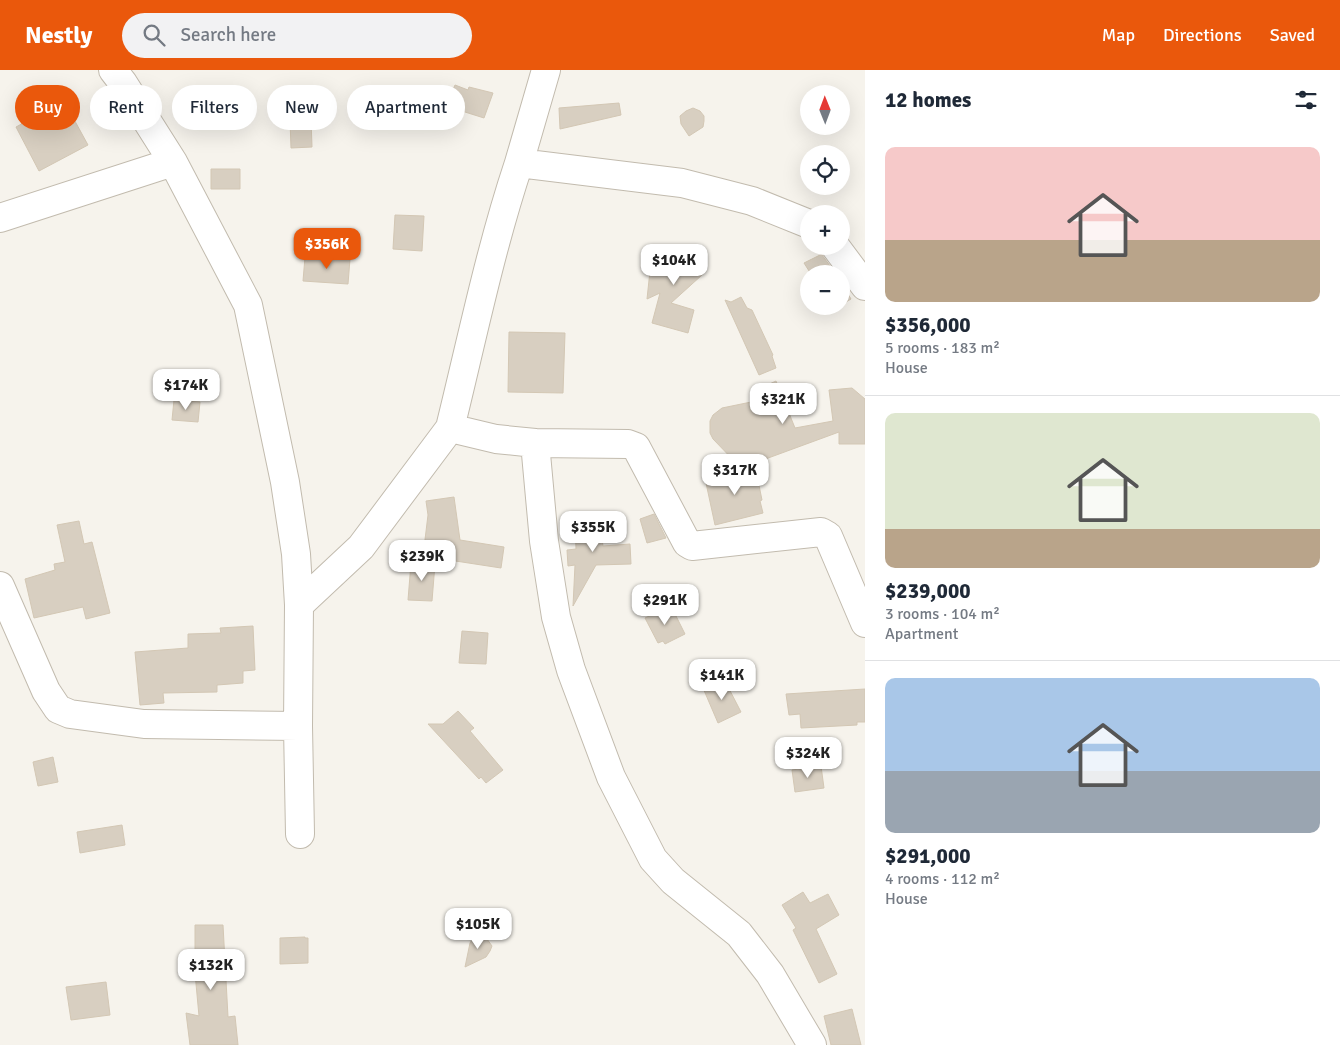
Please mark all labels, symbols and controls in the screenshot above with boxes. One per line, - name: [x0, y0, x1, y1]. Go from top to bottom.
- search box: [122, 13, 472, 58]
- text: Nestly: [25, 20, 92, 50]
- icon: search: [140, 21, 168, 49]
- text: Search here: [180, 23, 276, 47]
- text: Map: [1102, 24, 1135, 46]
- text: Directions: [1163, 24, 1242, 46]
- text: Saved: [1270, 24, 1315, 46]
- chip: Buy: [15, 85, 80, 130]
- chip: Rent: [90, 85, 162, 130]
- chip: Filters: [172, 85, 257, 130]
- chip: New: [267, 85, 337, 130]
- chip: Apartment: [347, 85, 465, 130]
- north arrow: [800, 85, 850, 135]
- map controls: [800, 85, 850, 315]
- icon: filters: [1292, 86, 1320, 114]
- text: 12 homes: [885, 87, 971, 113]
- button: locate: [800, 145, 850, 195]
- icon: home: [1058, 180, 1148, 270]
- button: +: [800, 205, 850, 255]
- pin: $356K: [292, 228, 362, 270]
- text: $356K: [305, 234, 349, 254]
- pin: $104K: [639, 244, 709, 286]
- text: $104K: [652, 250, 696, 270]
- button: −: [800, 265, 850, 315]
- text: $356,000: [885, 312, 971, 338]
- text: 5 rooms · 183 m²: [885, 338, 1000, 358]
- text: House: [885, 358, 928, 378]
- pin: $174K: [151, 368, 221, 411]
- text: $174K: [164, 375, 208, 395]
- pin: $321K: [748, 382, 818, 425]
- text: $321K: [761, 389, 805, 409]
- icon: home: [1058, 445, 1148, 535]
- pin: $317K: [700, 454, 770, 496]
- text: $317K: [713, 460, 757, 480]
- pin: $355K: [558, 510, 628, 553]
- text: $355K: [571, 517, 615, 537]
- pin: $239K: [387, 540, 457, 582]
- text: $239K: [400, 546, 444, 566]
- text: $239,000: [885, 578, 971, 604]
- pin: $291K: [630, 584, 700, 626]
- text: $291K: [643, 590, 687, 610]
- text: 3 rooms · 104 m²: [885, 604, 1000, 624]
- text: Apartment: [885, 624, 958, 644]
- pin: $141K: [687, 658, 757, 701]
- text: $141K: [700, 665, 744, 685]
- icon: home: [1058, 710, 1148, 800]
- pin: $324K: [773, 736, 843, 779]
- text: $324K: [786, 743, 830, 763]
- text: $291,000: [885, 843, 971, 869]
- text: 4 rooms · 112 m²: [885, 869, 1000, 889]
- text: House: [885, 889, 928, 909]
- pin: $105K: [443, 908, 513, 950]
- text: $105K: [456, 914, 500, 934]
- pin: $132K: [176, 948, 246, 991]
- text: $132K: [189, 955, 233, 975]

